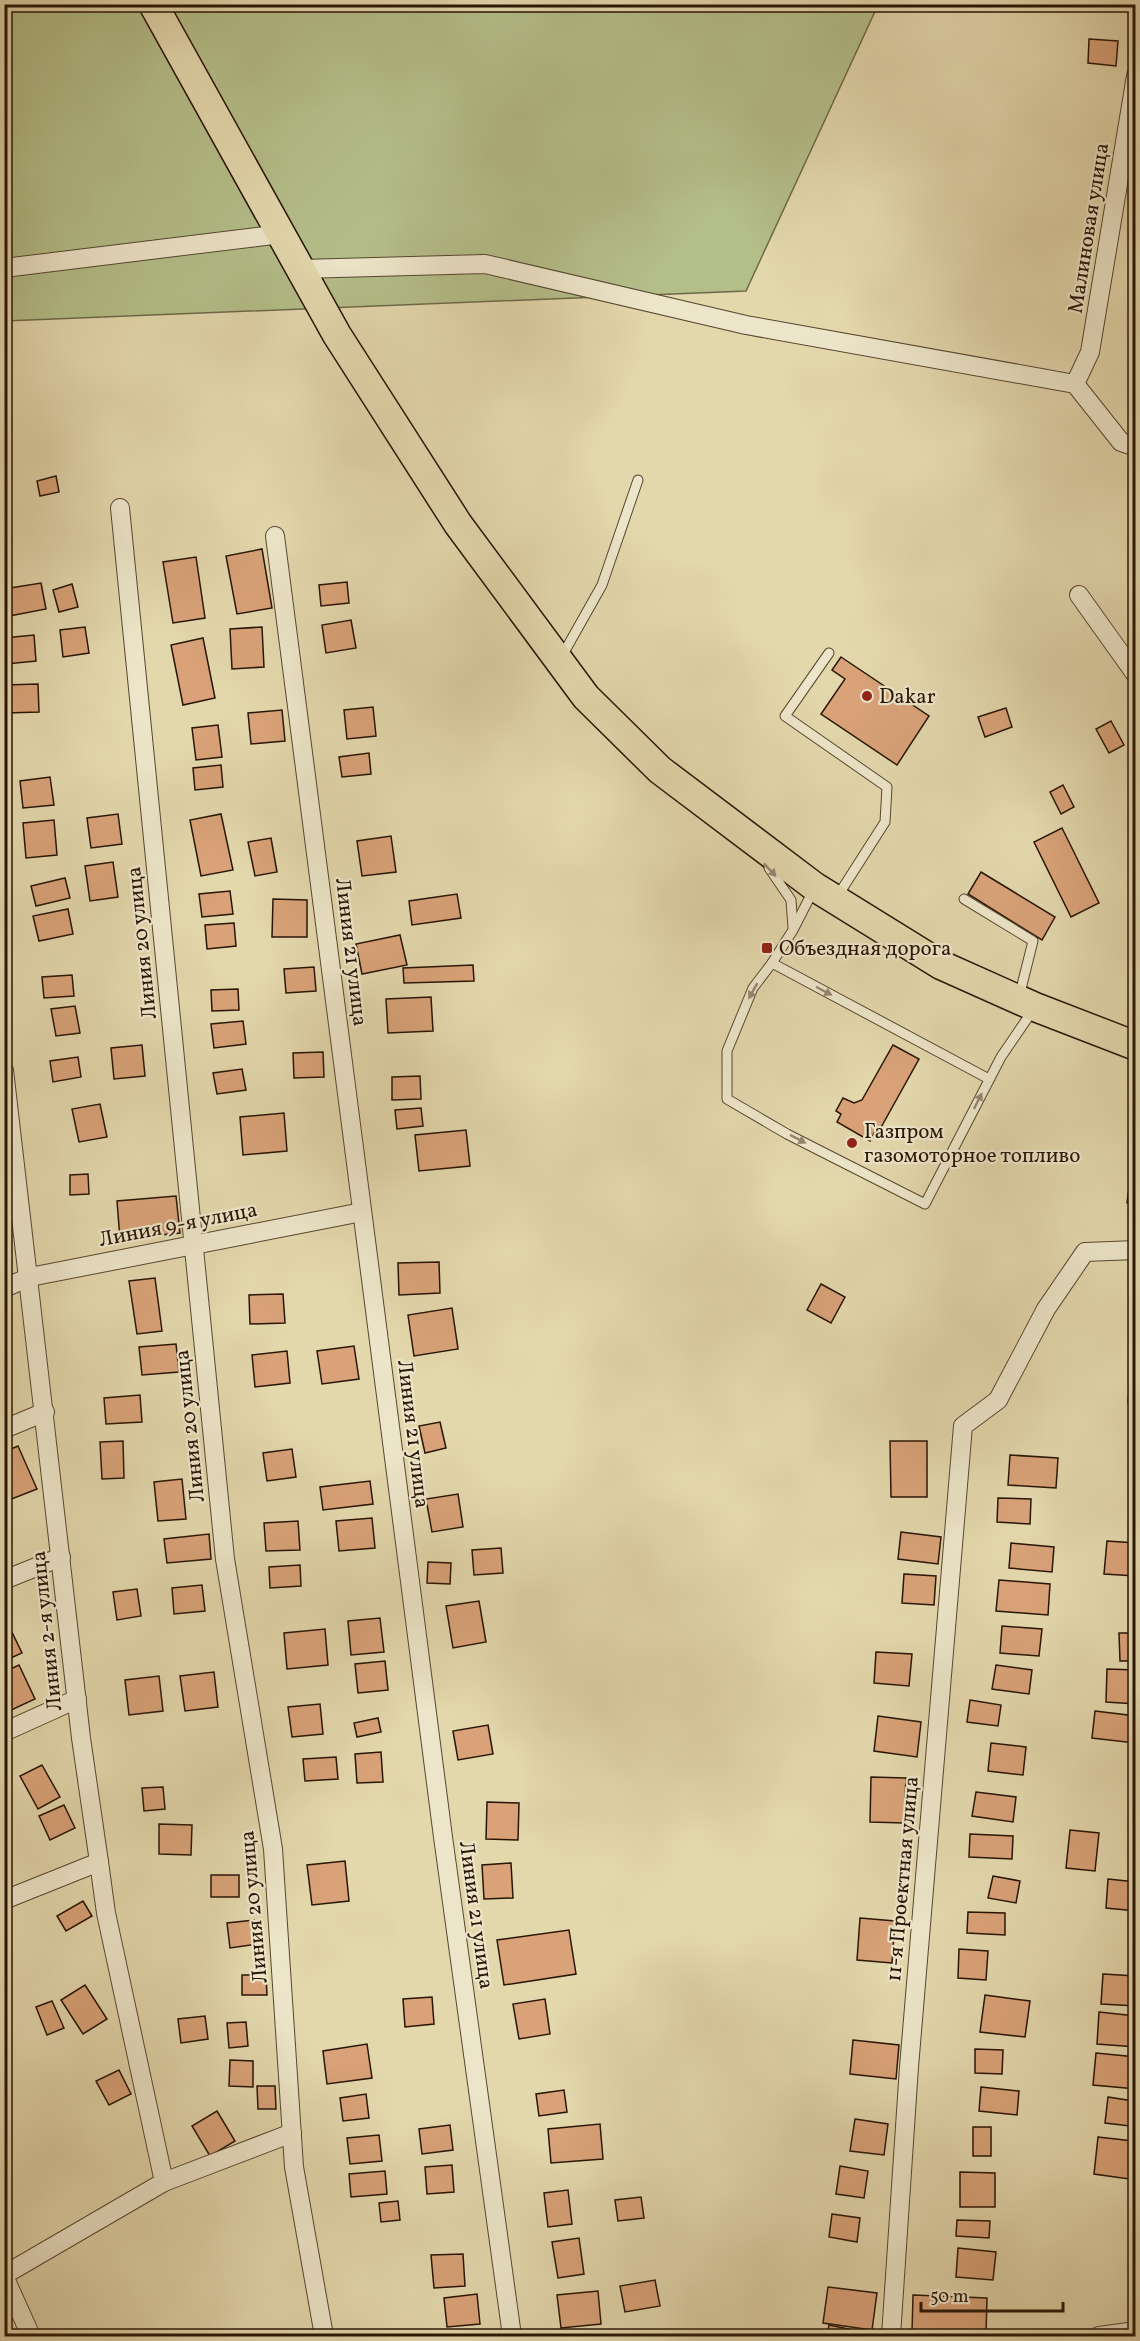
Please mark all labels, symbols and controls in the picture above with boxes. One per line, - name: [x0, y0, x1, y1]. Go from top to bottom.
- street label: Малиновая улица: [1062, 141, 1117, 316]
- place label: Dakar: [879, 683, 936, 712]
- marker: Dakar: [860, 689, 874, 703]
- one-way arrow: [763, 862, 777, 876]
- street label: Линия 20 улица: [120, 865, 165, 1021]
- street label: Линия 21 улица: [327, 876, 374, 1028]
- place label: Объездная дорога: [779, 935, 951, 964]
- marker: Объездная дорога: [760, 941, 774, 955]
- one-way arrow: [748, 982, 758, 999]
- one-way arrow: [816, 986, 833, 996]
- one-way arrow: [973, 1092, 983, 1109]
- place label: Газпром газомоторное топливо: [864, 1118, 1080, 1171]
- one-way arrow: [789, 1134, 806, 1144]
- marker: Газпром газомоторное топливо: [845, 1136, 859, 1150]
- street label: Линия 9-я улица: [96, 1196, 260, 1255]
- street label: Линия 20 улица: [168, 1348, 213, 1504]
- street label: Линия 21 улица: [389, 1358, 436, 1510]
- street label: Линия 2-я улица: [25, 1549, 70, 1712]
- street label: 11-я Проектная улица: [880, 1775, 927, 1983]
- street label: Линия 20 улица: [233, 1829, 276, 1985]
- street label: Линия 21 улица: [451, 1839, 500, 1991]
- scale bar: [921, 2275, 1064, 2313]
- text: 50 m: [930, 2285, 969, 2310]

